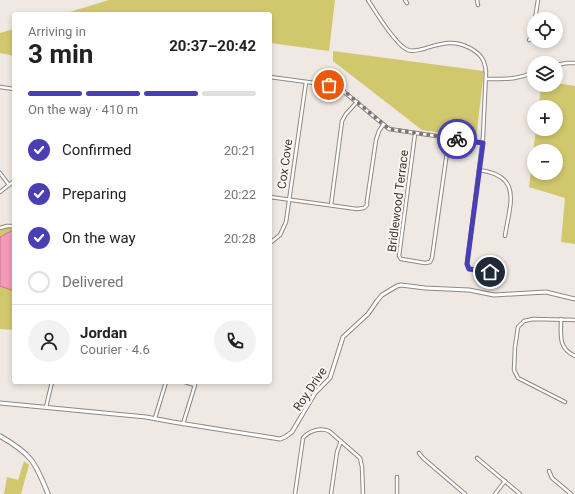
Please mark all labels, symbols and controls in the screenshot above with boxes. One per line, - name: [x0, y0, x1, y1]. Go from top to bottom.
- map controls: [527, 12, 563, 180]
- button: locate: [527, 12, 563, 48]
- text: Arriving in: [28, 24, 86, 39]
- text: 20:37–20:42: [169, 37, 256, 55]
- text: 3 min: [28, 39, 93, 69]
- button: layers: [527, 56, 563, 92]
- pin: [312, 68, 346, 102]
- icon: bag: [318, 74, 340, 96]
- button: +: [527, 100, 563, 136]
- text: On the way · 410 m: [28, 102, 138, 117]
- courier: [437, 119, 477, 159]
- icon: bike: [446, 128, 468, 150]
- street label: Cox Cove: [275, 138, 295, 190]
- icon: check: [28, 139, 50, 161]
- text: Confirmed: [62, 141, 132, 159]
- text: 20:21: [224, 143, 256, 158]
- button: −: [527, 144, 563, 180]
- street label: Bridlewood Terrace: [385, 149, 411, 253]
- icon: check: [28, 183, 50, 205]
- text: Preparing: [62, 185, 126, 203]
- text: 20:22: [224, 187, 256, 202]
- icon: check: [28, 227, 50, 249]
- text: On the way: [62, 229, 136, 247]
- text: 20:28: [224, 231, 256, 246]
- pin: [473, 255, 507, 289]
- icon: home: [479, 261, 501, 283]
- text: Delivered: [62, 273, 124, 291]
- button: person: [28, 320, 70, 362]
- button: phone: [214, 320, 256, 362]
- text: Jordan: [80, 324, 127, 342]
- text: Courier · 4.6: [80, 342, 150, 357]
- street label: Roy Drive: [290, 364, 330, 414]

